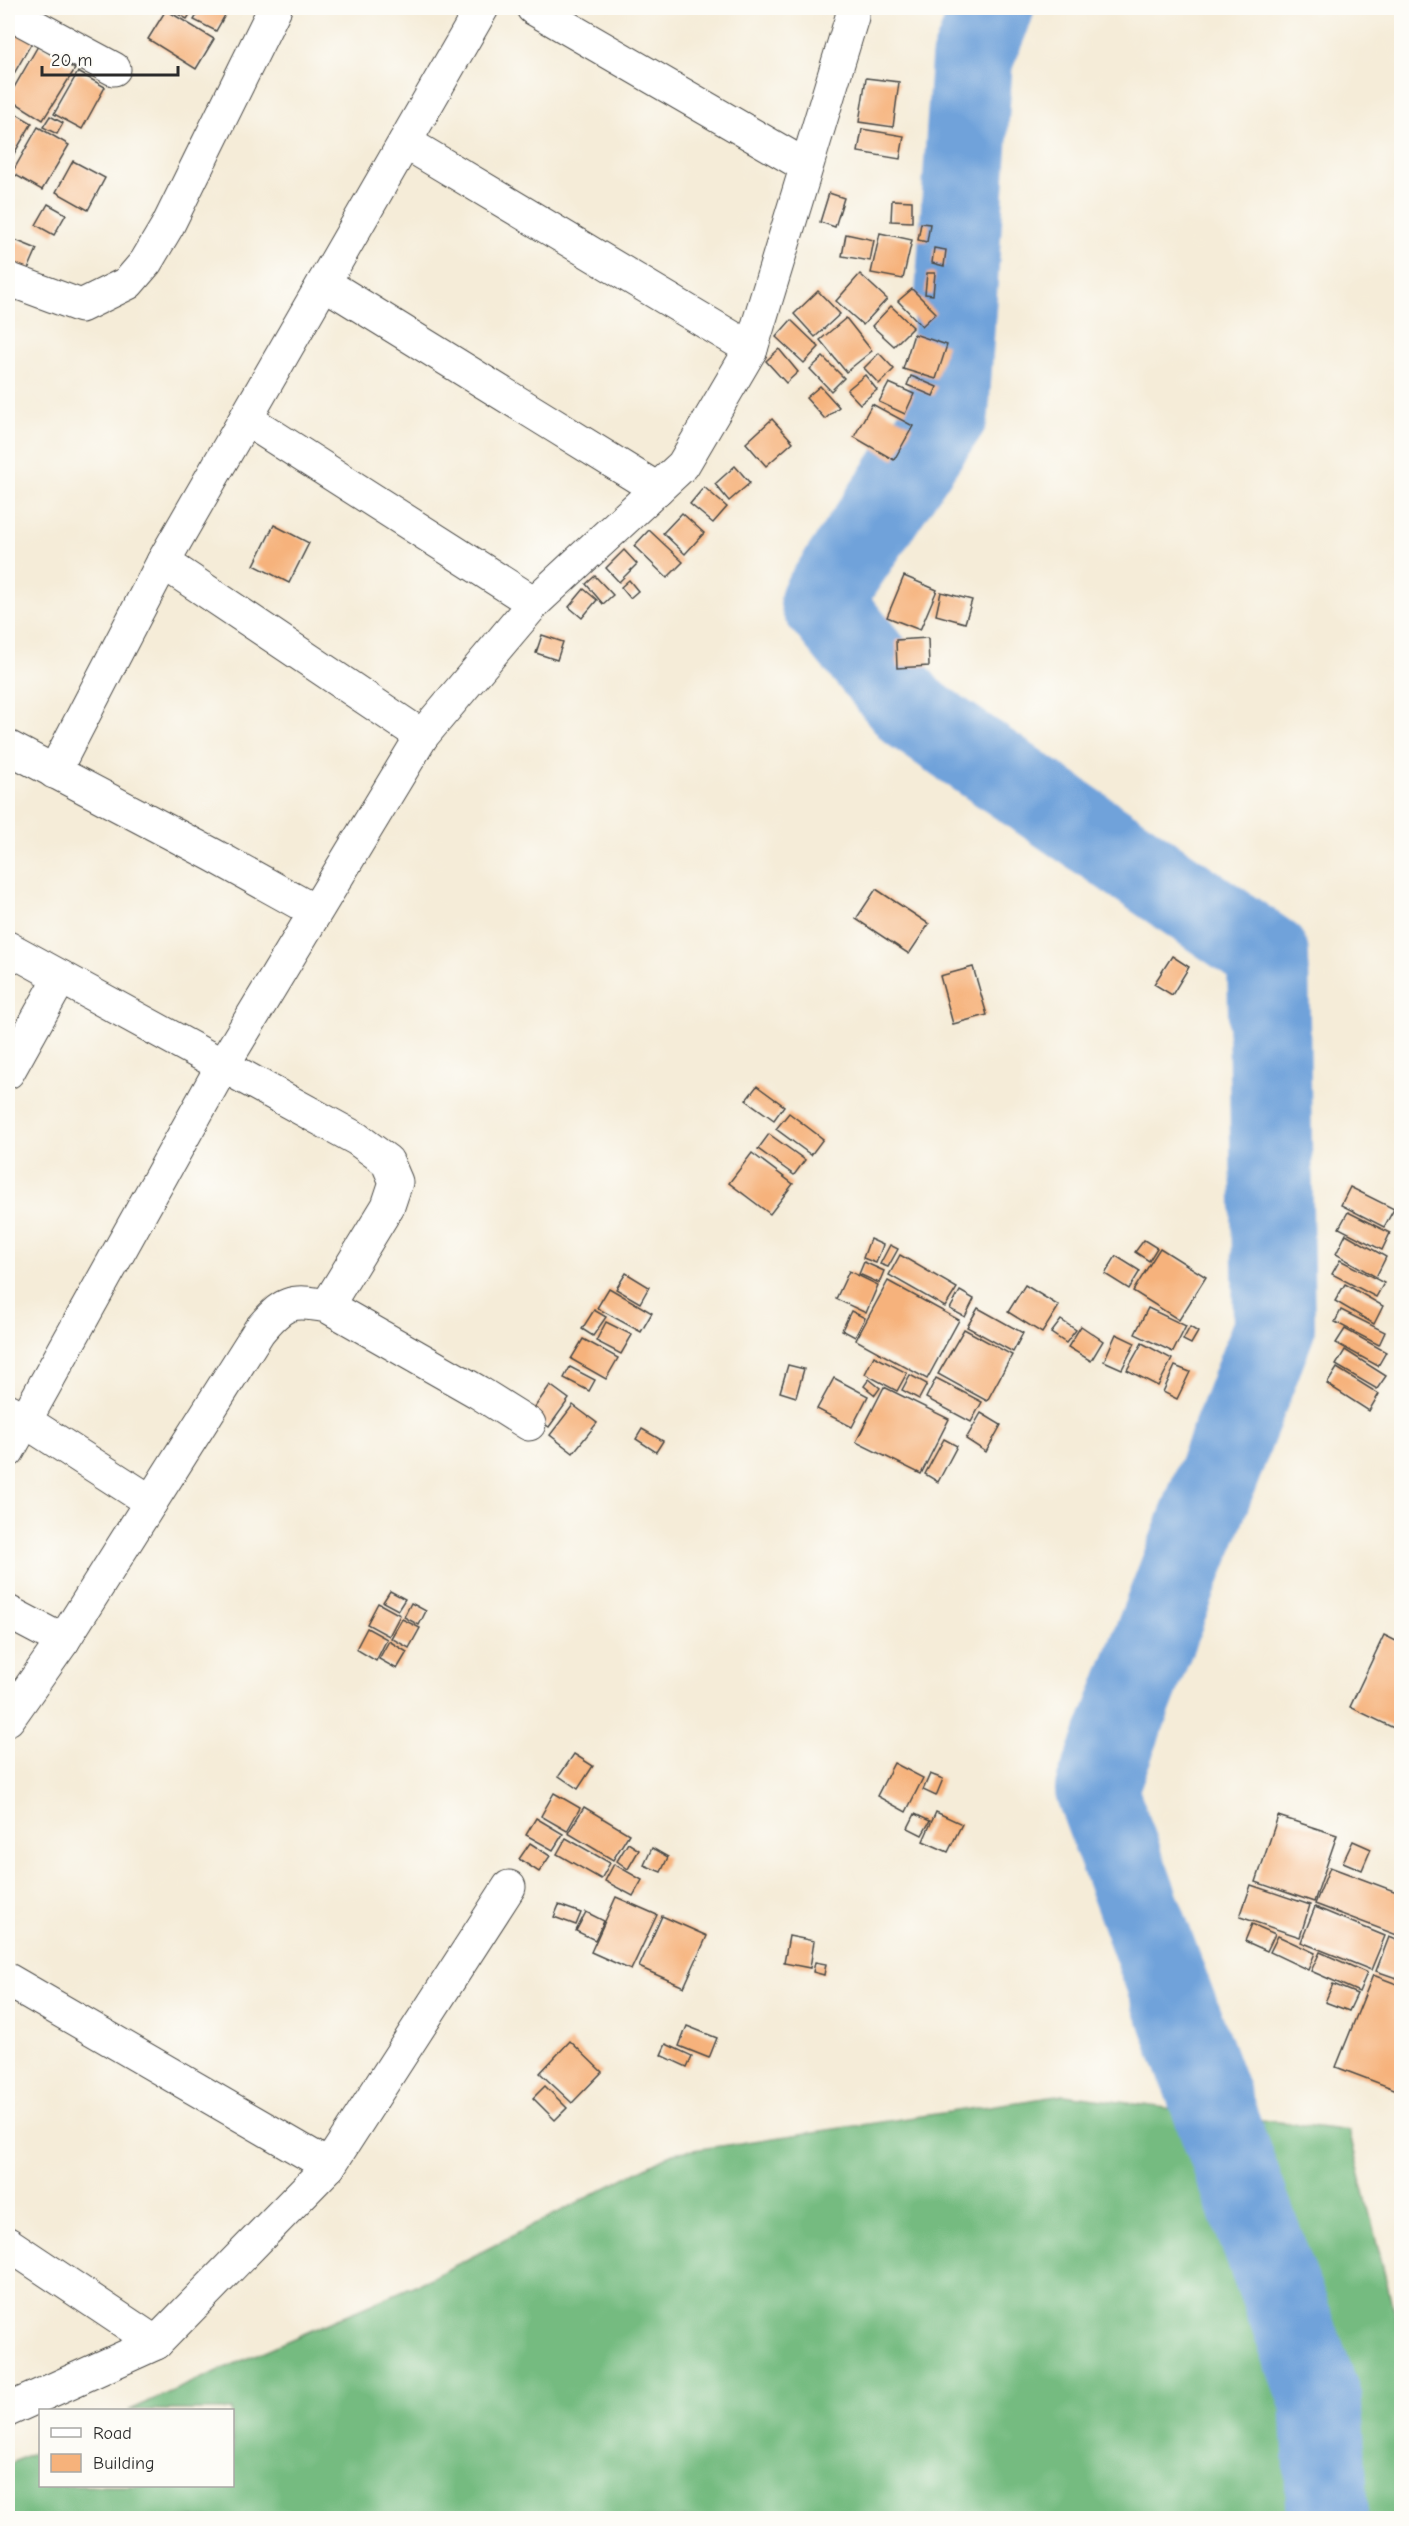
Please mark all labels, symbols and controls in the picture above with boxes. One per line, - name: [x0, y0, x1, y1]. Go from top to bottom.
- scale bar: [42, 39, 178, 77]
- text: 20 m: [51, 50, 92, 71]
- legend: [39, 2409, 234, 2487]
- text: Road: [93, 2423, 132, 2444]
- text: Building: [93, 2453, 155, 2474]

